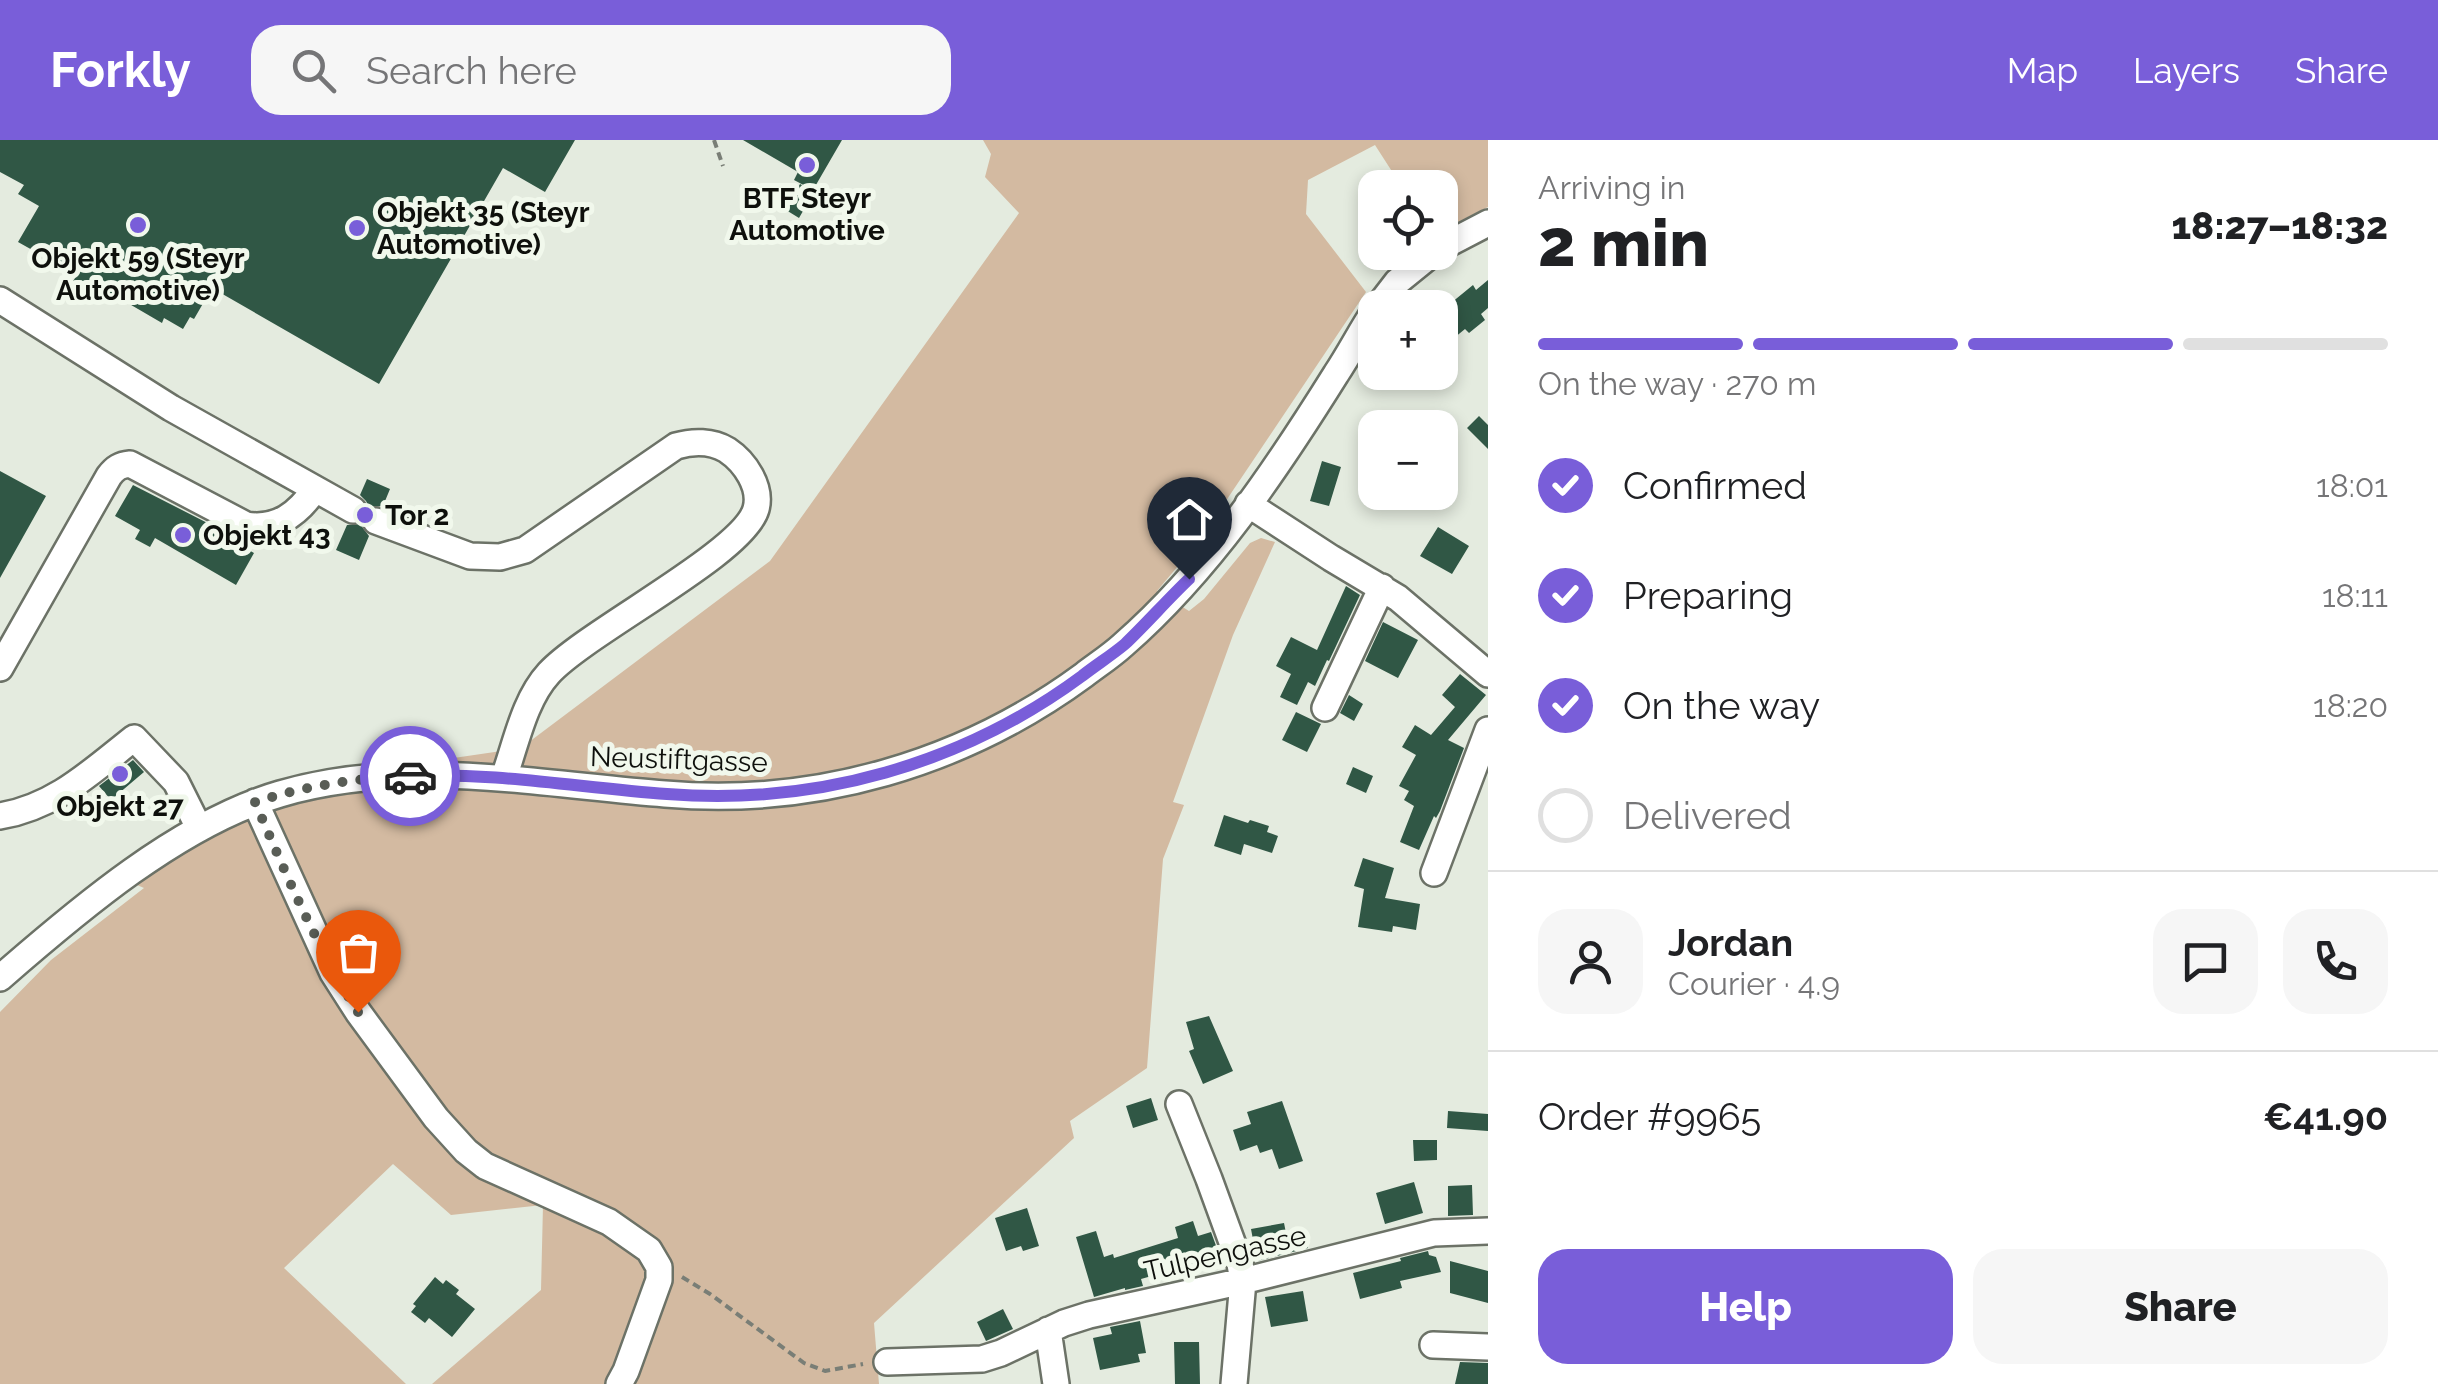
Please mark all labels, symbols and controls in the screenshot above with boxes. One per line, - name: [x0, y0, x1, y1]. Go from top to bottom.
- search box: [251, 25, 951, 115]
- text: Forkly: [50, 42, 191, 98]
- icon: search: [286, 43, 341, 98]
- text: Search here: [366, 48, 577, 93]
- text: Map: [2007, 50, 2078, 91]
- text: Layers: [2133, 50, 2240, 91]
- text: Share: [2295, 50, 2388, 91]
- marker: BTF Steyr Automotive: [796, 154, 818, 176]
- text: Arriving in: [1538, 169, 1685, 206]
- map controls: [1358, 170, 1458, 510]
- button: locate: [1358, 170, 1458, 270]
- place label: BTF Steyr Automotive: [729, 182, 885, 247]
- place label: Objekt 35 (Steyr Automotive): [377, 196, 590, 261]
- text: 18:27–18:32: [2171, 203, 2388, 248]
- text: 2 min: [1538, 205, 1709, 281]
- marker: Objekt 59 (Steyr Automotive): [127, 214, 149, 236]
- marker: Objekt 35 (Steyr Automotive): [346, 217, 368, 239]
- place label: Objekt 59 (Steyr Automotive): [31, 242, 245, 307]
- button: +: [1358, 290, 1458, 390]
- text: On the way · 270 m: [1538, 365, 1816, 402]
- button: −: [1358, 410, 1458, 510]
- icon: check: [1538, 458, 1593, 513]
- text: Confirmed: [1623, 463, 1807, 508]
- text: 18:01: [2316, 467, 2388, 504]
- pin: [1147, 477, 1232, 580]
- icon: home: [1162, 492, 1217, 547]
- place label: Tor 2: [385, 499, 449, 532]
- marker: Tor 2: [354, 504, 376, 526]
- place label: Objekt 43: [203, 519, 331, 552]
- marker: Objekt 43: [172, 524, 194, 546]
- icon: check: [1538, 568, 1593, 623]
- text: Preparing: [1623, 573, 1793, 618]
- text: 18:11: [2322, 577, 2388, 614]
- icon: check: [1538, 678, 1593, 733]
- text: On the way: [1623, 683, 1820, 728]
- text: 18:20: [2313, 687, 2388, 724]
- courier: [360, 726, 460, 826]
- street label: Neustiftgasse: [590, 740, 768, 779]
- icon: car: [383, 749, 438, 804]
- marker: Objekt 27: [109, 763, 131, 785]
- place label: Objekt 27: [56, 790, 184, 823]
- text: Delivered: [1623, 793, 1792, 838]
- button: person: [1538, 909, 1643, 1014]
- button: chat: [2153, 909, 2258, 1014]
- button: phone: [2283, 909, 2388, 1014]
- pin: [316, 910, 401, 1013]
- text: Jordan: [1668, 920, 1793, 965]
- icon: bag: [331, 925, 386, 980]
- text: Courier · 4.9: [1668, 965, 1840, 1002]
- text: Order #9965: [1538, 1094, 1761, 1139]
- text: €41.90: [2263, 1094, 2388, 1139]
- street label: Tulpengasse: [1141, 1219, 1309, 1288]
- button: Help: [1538, 1249, 1953, 1364]
- button: Share: [1973, 1249, 2388, 1364]

